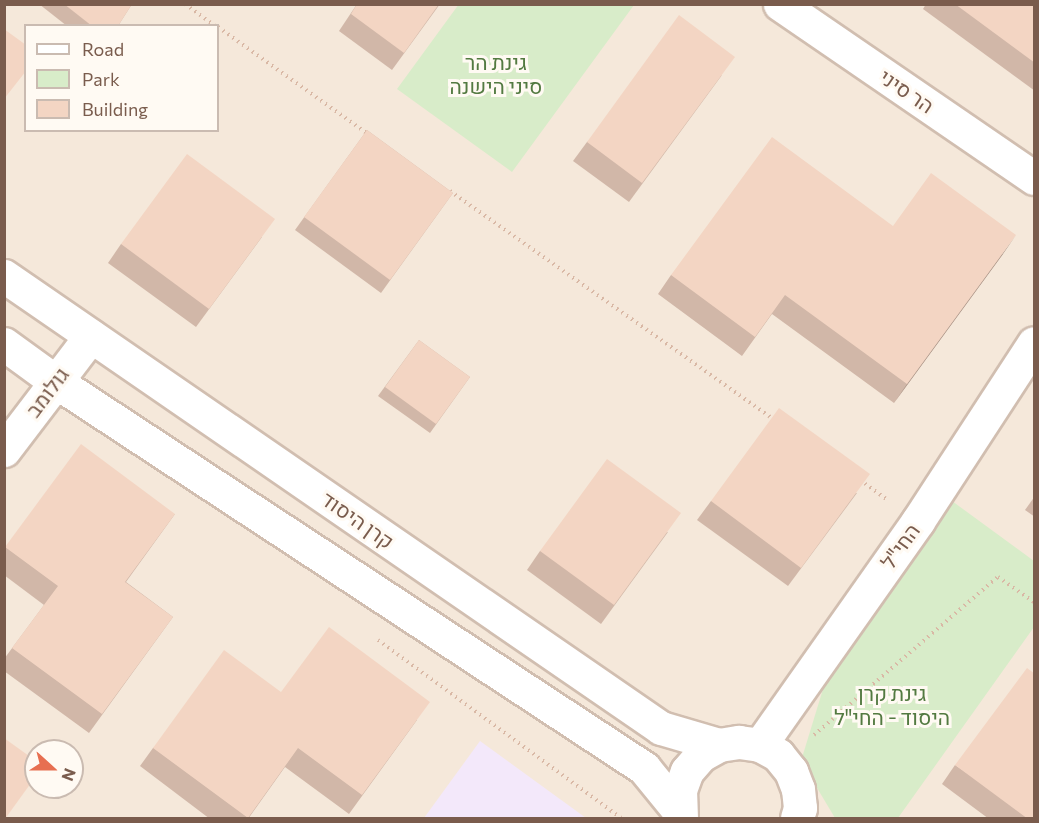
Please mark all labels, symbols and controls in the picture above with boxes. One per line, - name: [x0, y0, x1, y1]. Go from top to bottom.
- legend: [24, 24, 219, 132]
- text: Road: [82, 38, 124, 60]
- park label: גינת הר סיני הישנה: [450, 49, 542, 99]
- street label: הר סיני: [875, 64, 939, 118]
- text: Park: [82, 68, 120, 90]
- text: Building: [82, 98, 148, 120]
- street label: גולומב: [20, 362, 74, 422]
- street label: קרן היסוד: [317, 486, 399, 554]
- street label: החי"ל: [875, 518, 925, 574]
- park label: גינת קרן היסוד - החי"ל: [834, 680, 950, 730]
- north arrow: [24, 739, 84, 799]
- text: N: [58, 766, 80, 784]

